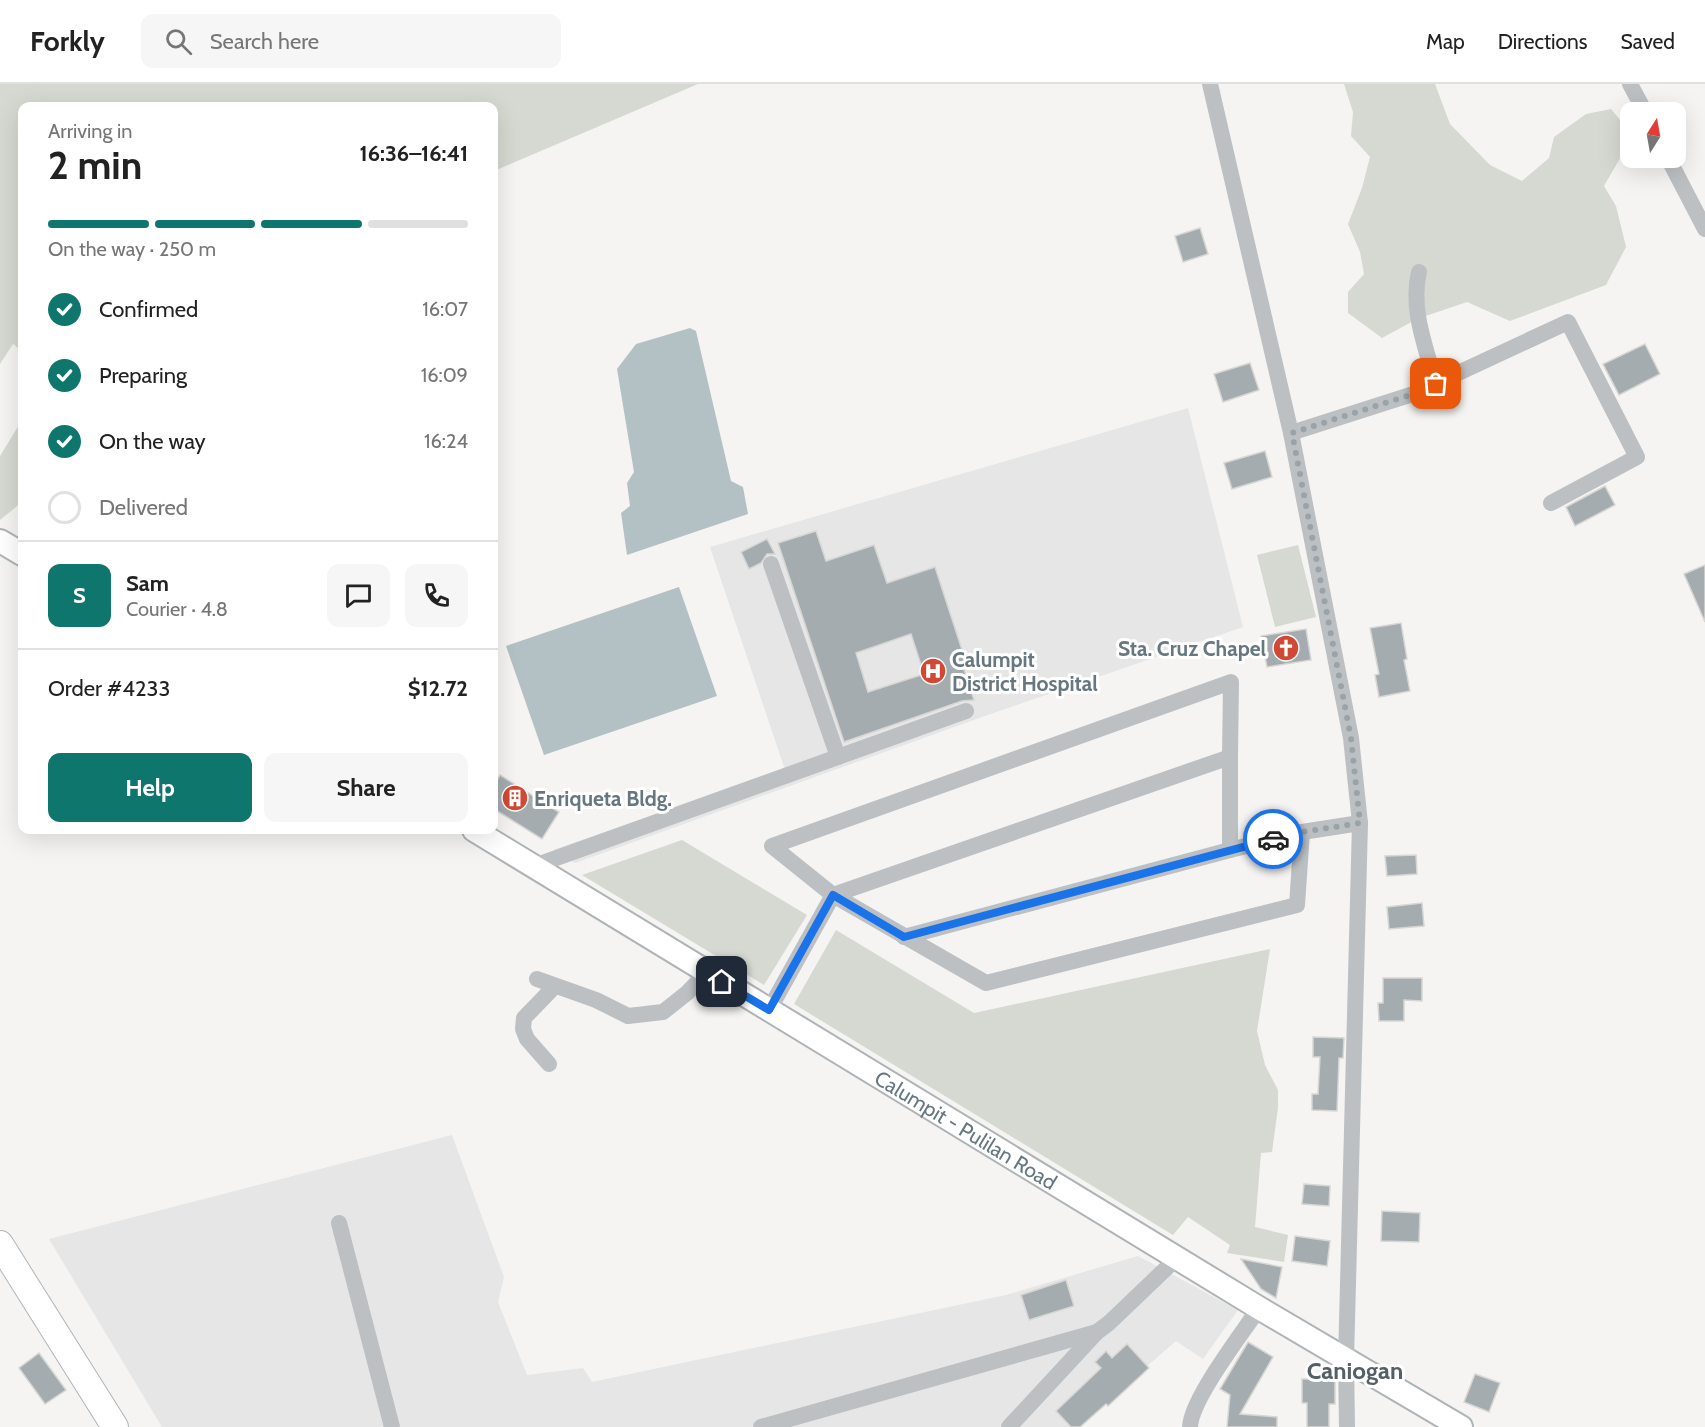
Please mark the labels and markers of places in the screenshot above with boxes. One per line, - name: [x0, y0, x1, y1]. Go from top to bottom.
- pin: [1410, 358, 1461, 409]
- church icon: Sta. Cruz Chapel: [1271, 633, 1301, 663]
- place label: Sta. Cruz Chapel: [1118, 636, 1266, 661]
- place label: Calumpit District Hospital: [952, 647, 1098, 696]
- hospital icon: Calumpit District Hospital: [918, 656, 948, 686]
- building icon: Enriqueta Bldg.: [500, 783, 530, 813]
- place label: Enriqueta Bldg.: [534, 786, 672, 811]
- pin: [696, 956, 747, 1007]

